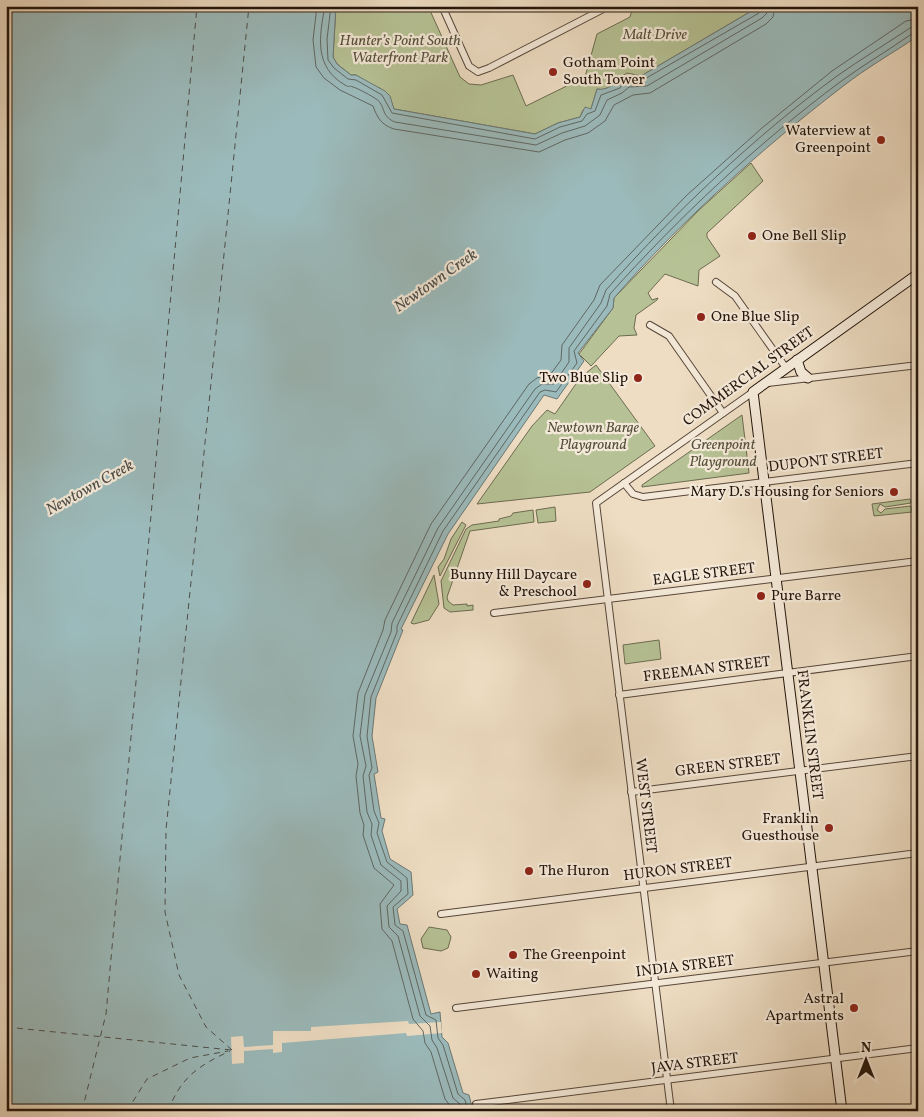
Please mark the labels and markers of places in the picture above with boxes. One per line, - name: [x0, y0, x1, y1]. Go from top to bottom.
- place label: Gotham Point South Tower: [563, 53, 655, 91]
- marker: Gotham Point South Tower: [547, 66, 559, 78]
- place label: Waterview at Greenpoint: [785, 121, 871, 159]
- marker: Waterview at Greenpoint: [875, 134, 887, 146]
- place label: One Bell Slip: [762, 226, 846, 247]
- marker: One Bell Slip: [746, 230, 758, 242]
- place label: One Blue Slip: [711, 307, 799, 328]
- marker: One Blue Slip: [695, 311, 707, 323]
- place label: Two Blue Slip: [539, 368, 628, 389]
- marker: Two Blue Slip: [632, 372, 644, 384]
- place label: Mary D.'s Housing for Seniors: [690, 482, 884, 503]
- marker: Mary D.'s Housing for Seniors: [888, 486, 900, 498]
- place label: Bunny Hill Daycare & Preschool: [450, 565, 577, 603]
- marker: Bunny Hill Daycare & Preschool: [581, 578, 593, 590]
- place label: Pure Barre: [771, 586, 841, 607]
- marker: Pure Barre: [755, 590, 767, 602]
- place label: Franklin Guesthouse: [742, 809, 819, 847]
- marker: Franklin Guesthouse: [823, 822, 835, 834]
- place label: The Huron: [539, 861, 610, 882]
- marker: The Huron: [523, 865, 535, 877]
- place label: The Greenpoint: [523, 945, 626, 966]
- marker: The Greenpoint: [507, 949, 519, 961]
- place label: Waiting: [486, 964, 539, 985]
- marker: Waiting: [470, 968, 482, 980]
- place label: Astral Apartments: [765, 989, 844, 1027]
- marker: Astral Apartments: [848, 1002, 860, 1014]

